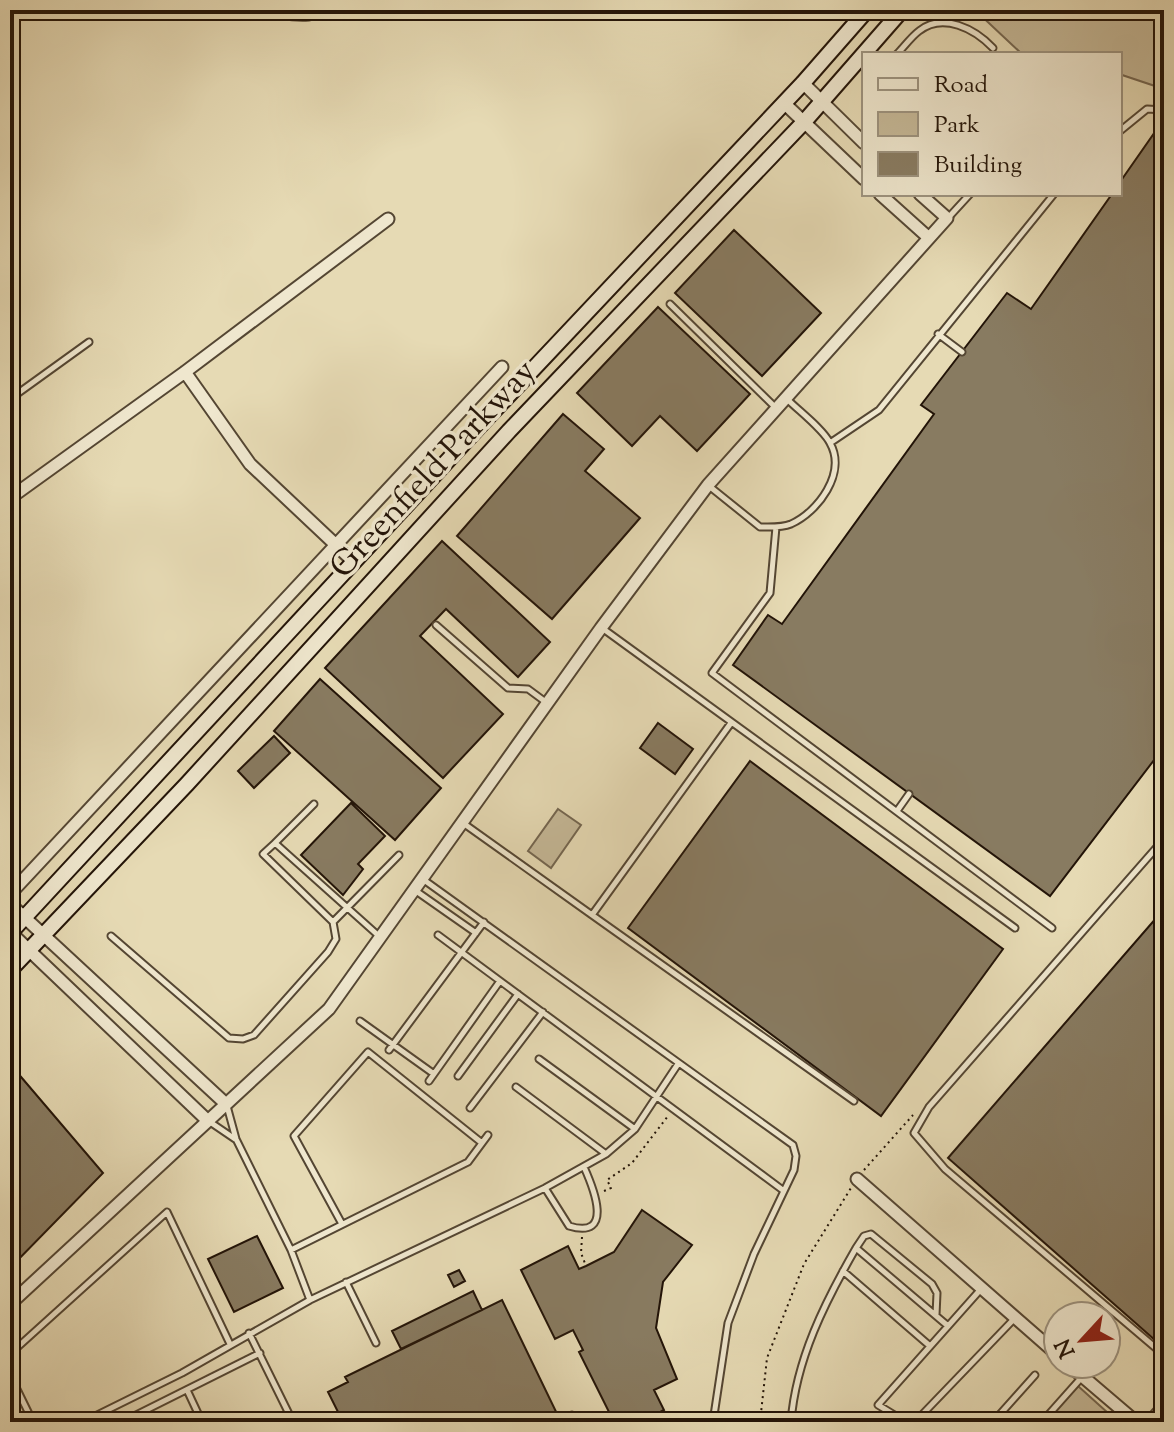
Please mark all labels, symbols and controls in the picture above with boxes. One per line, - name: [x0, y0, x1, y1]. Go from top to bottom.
- legend: [862, 52, 1122, 196]
- text: Road: [934, 69, 988, 103]
- text: Park: [934, 109, 980, 143]
- text: Building: [934, 149, 1023, 183]
- street label: Greenfield Parkway: [319, 349, 549, 591]
- north arrow: [1042, 1300, 1122, 1380]
- text: N: [1048, 1332, 1085, 1362]

